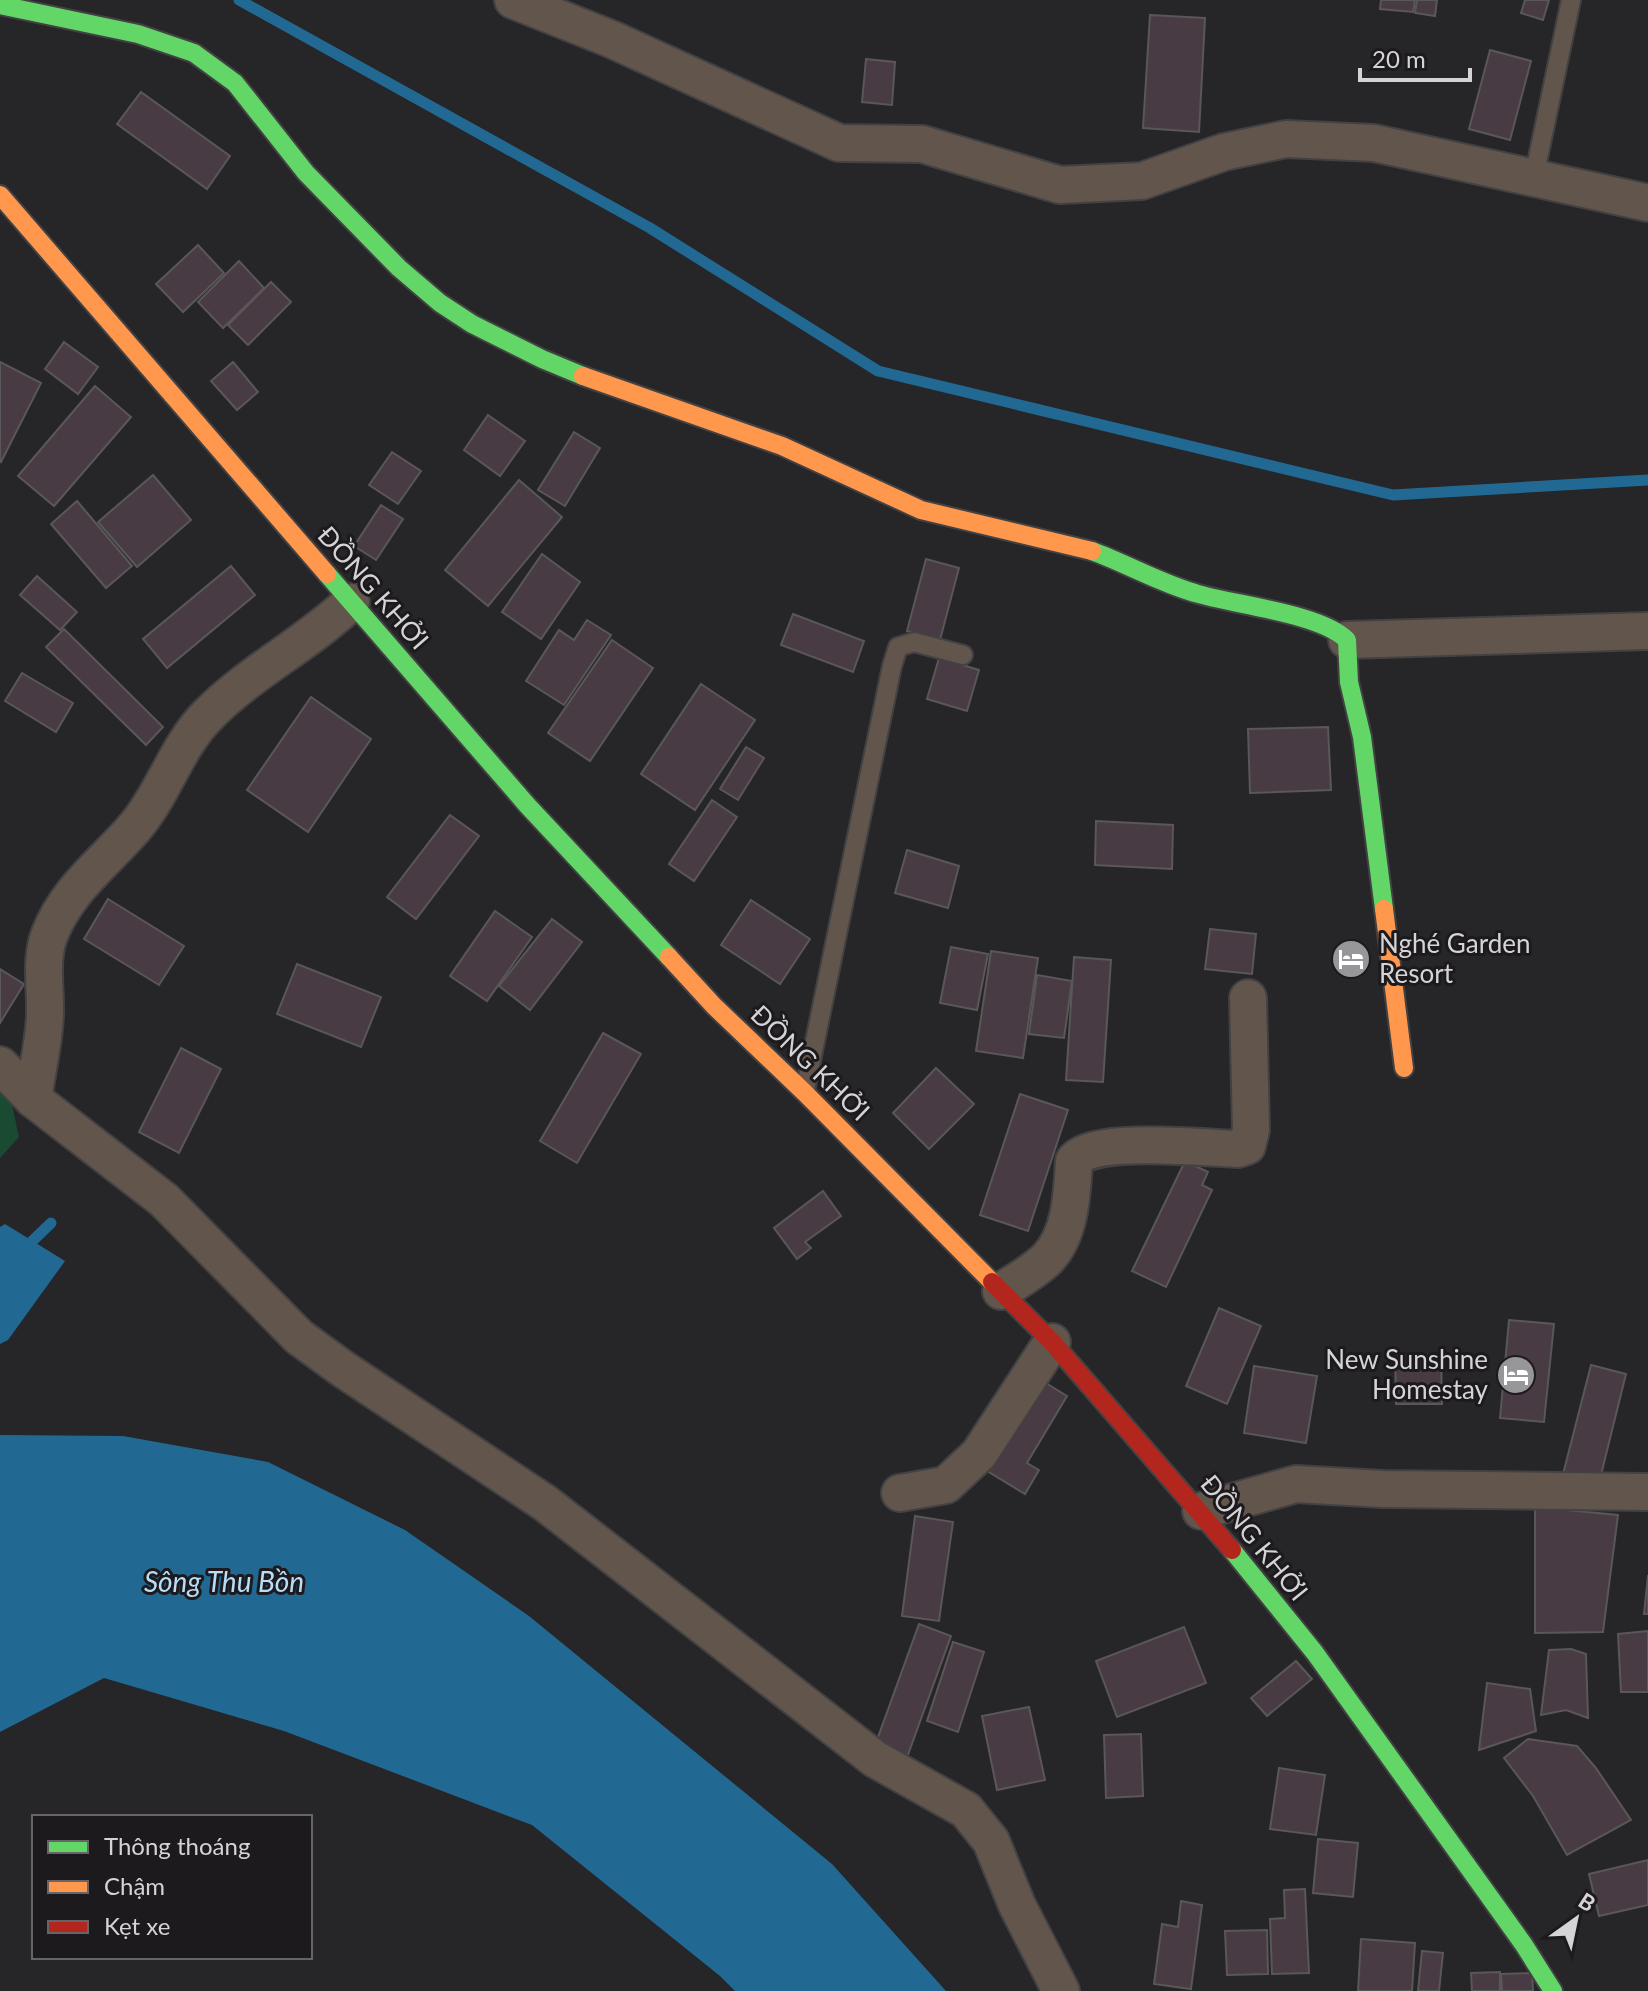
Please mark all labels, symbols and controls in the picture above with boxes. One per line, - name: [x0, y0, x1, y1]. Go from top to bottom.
- scale bar: [1360, 32, 1470, 82]
- text: 20 m: [1372, 44, 1426, 73]
- street label: ĐỒNG KHỞI: [312, 519, 437, 655]
- place label: Nghé Garden Resort: [1379, 927, 1530, 989]
- hotel icon: Nghé Garden Resort: [1330, 938, 1372, 980]
- street label: ĐỒNG KHỞI: [745, 997, 877, 1127]
- place label: New Sunshine Homestay: [1325, 1343, 1489, 1405]
- hotel icon: New Sunshine Homestay: [1495, 1354, 1537, 1396]
- street label: ĐỒNG KHỞI: [1194, 1467, 1316, 1607]
- water label: Sông Thu Bồn: [144, 1564, 304, 1598]
- legend: [32, 1815, 312, 1959]
- text: Thông thoáng: [104, 1831, 250, 1860]
- text: Chậm: [104, 1871, 165, 1900]
- north arrow: [1536, 1879, 1616, 1959]
- text: B: [1574, 1887, 1601, 1917]
- text: Kẹt xe: [104, 1911, 170, 1940]

